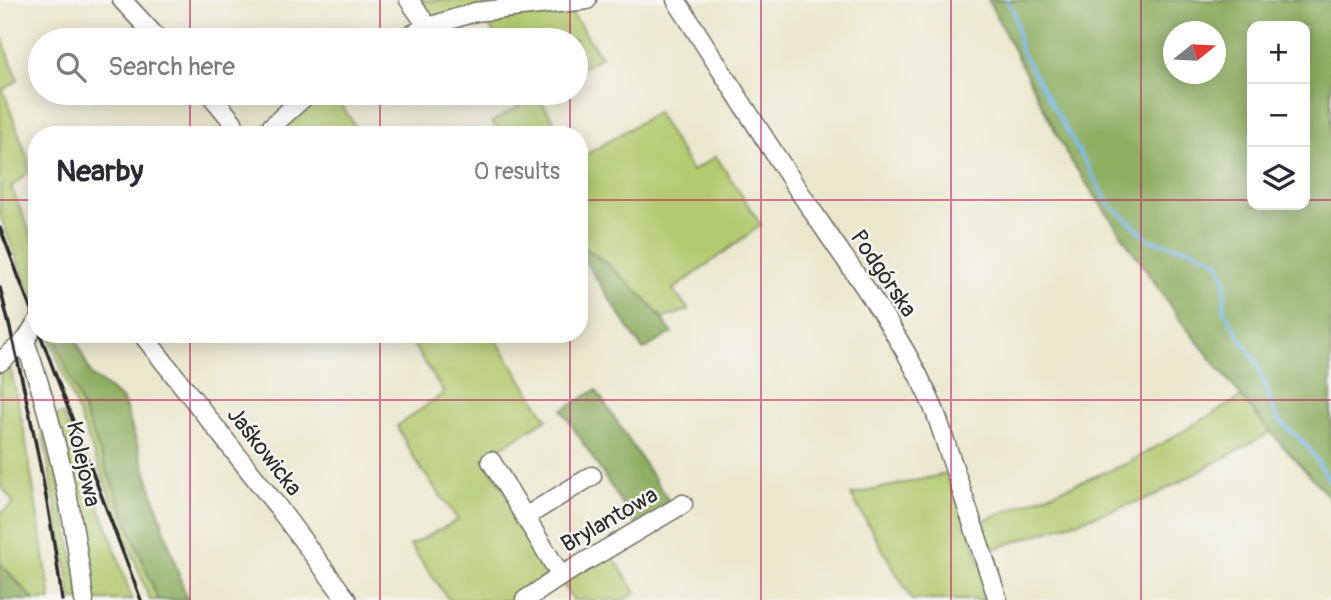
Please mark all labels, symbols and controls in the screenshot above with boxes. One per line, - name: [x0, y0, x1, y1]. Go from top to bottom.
- north arrow: [1163, 21, 1226, 84]
- map controls: [1247, 21, 1310, 210]
- button: +: [1247, 21, 1310, 84]
- search box: [28, 28, 588, 105]
- icon: search: [52, 48, 90, 86]
- text: Search here: [108, 51, 235, 83]
- button: −: [1247, 84, 1310, 147]
- button: layers: [1247, 147, 1310, 210]
- text: Nearby: [56, 153, 143, 190]
- text: 0 results: [474, 157, 560, 186]
- street label: Podgórska: [844, 224, 923, 322]
- street label: Jaśkowicka: [221, 401, 308, 502]
- street label: Kolejowa: [60, 419, 107, 510]
- street label: Brylantowa: [556, 480, 663, 559]

